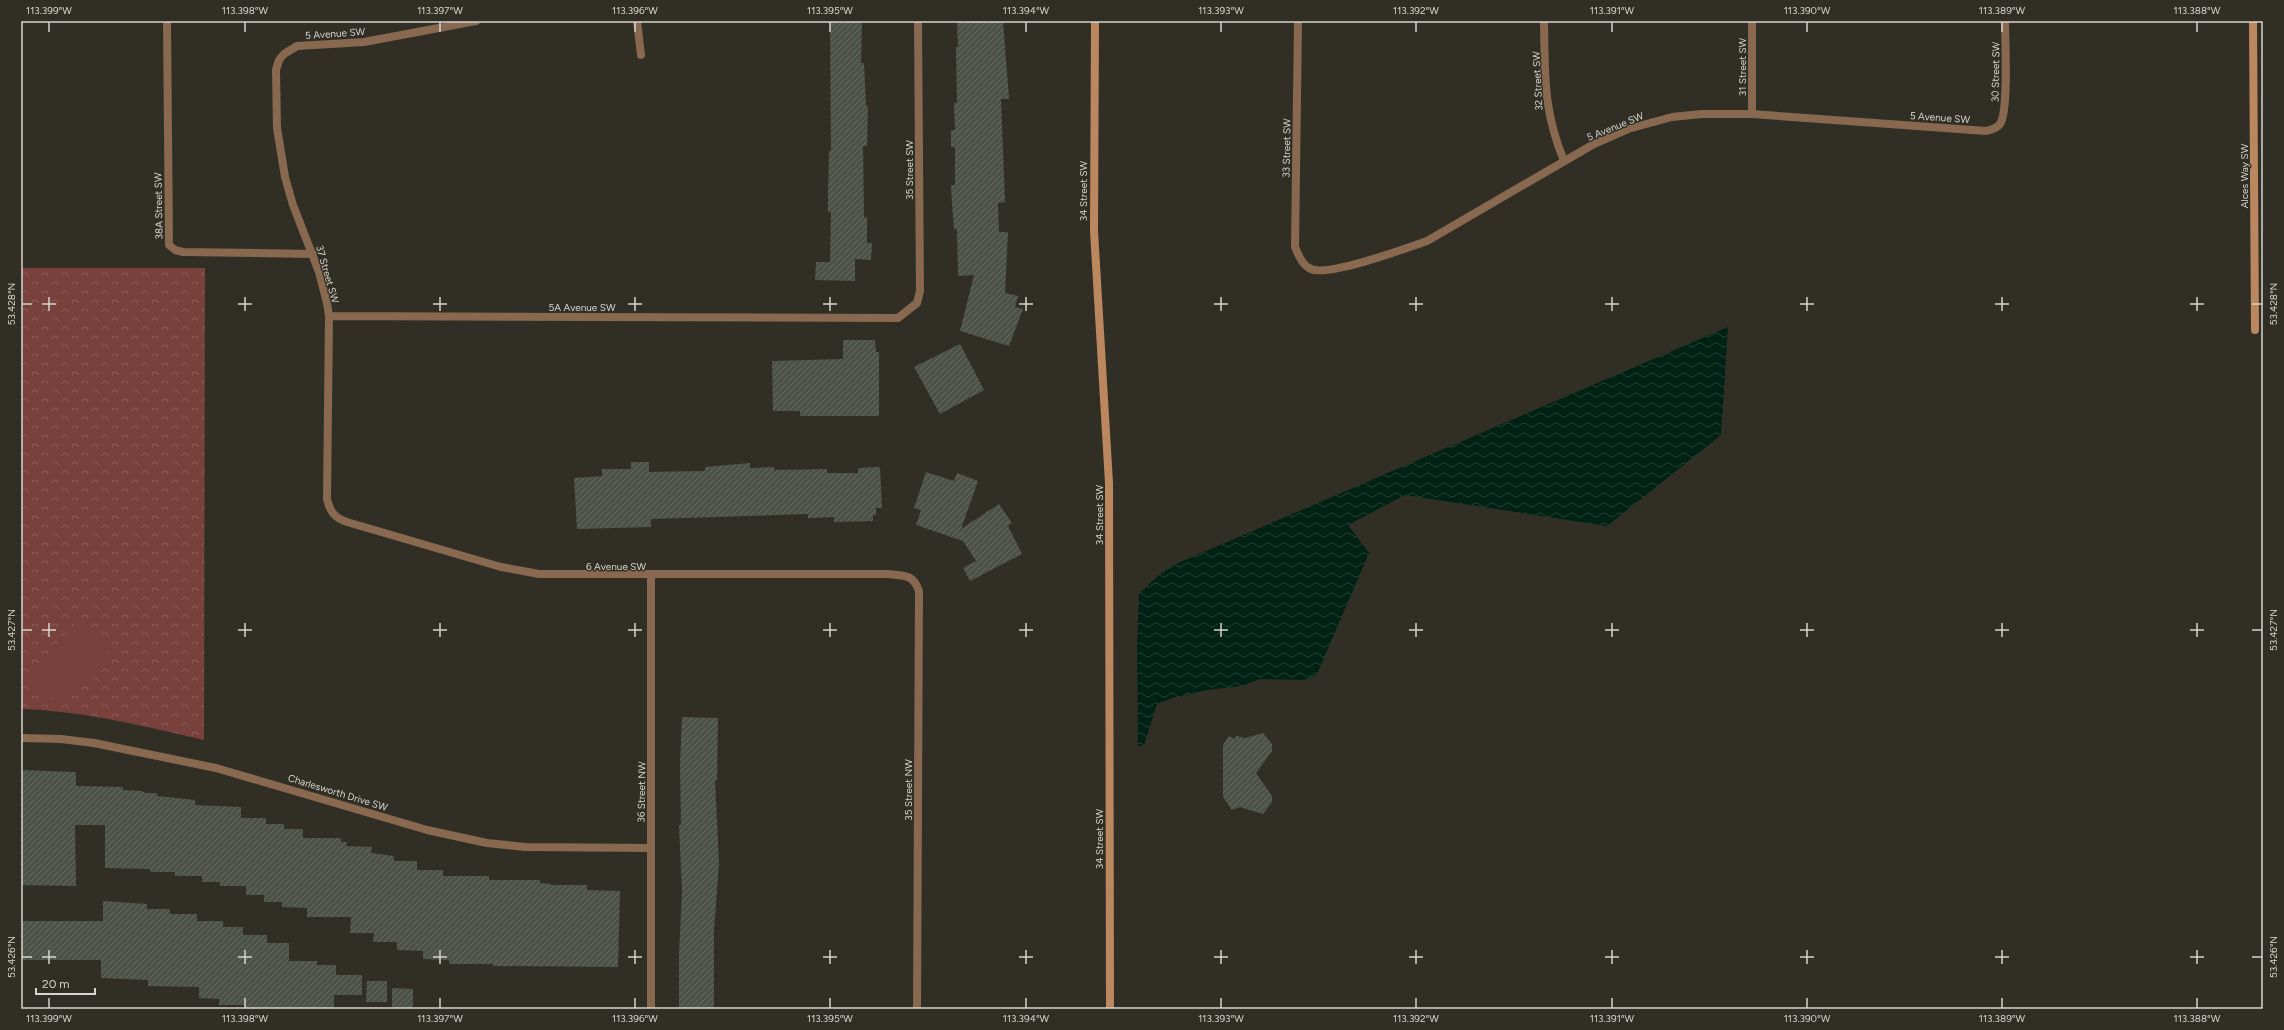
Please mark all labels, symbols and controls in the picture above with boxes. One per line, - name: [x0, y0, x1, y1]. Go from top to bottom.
- text: 113.399°W: [26, 4, 72, 17]
- text: 113.398°W: [222, 4, 269, 17]
- text: 113.397°W: [417, 4, 463, 17]
- text: 113.396°W: [612, 4, 658, 17]
- text: 113.395°W: [807, 4, 853, 17]
- text: 113.394°W: [1003, 4, 1050, 17]
- text: 113.393°W: [1198, 4, 1244, 17]
- text: 113.392°W: [1393, 4, 1439, 17]
- text: 113.391°W: [1590, 4, 1635, 17]
- text: 113.390°W: [1784, 4, 1831, 17]
- text: 113.389°W: [1979, 4, 2026, 17]
- text: 113.388°W: [2174, 4, 2221, 17]
- street label: 5 Avenue SW: [305, 25, 366, 42]
- street label: 31 Street SW: [1736, 37, 1749, 96]
- street label: 30 Street SW: [1988, 41, 2003, 102]
- street label: 32 Street SW: [1529, 50, 1546, 111]
- street label: 5 Avenue SW: [1585, 109, 1646, 144]
- street label: 5 Avenue SW: [1909, 109, 1971, 126]
- street label: 33 Street SW: [1279, 118, 1294, 178]
- street label: 35 Street SW: [903, 140, 916, 200]
- street label: Alces Way SW: [2238, 143, 2251, 208]
- street label: 34 Street SW: [1077, 160, 1090, 221]
- street label: 38A Street SW: [151, 172, 166, 240]
- street label: 37 Street SW: [313, 244, 342, 305]
- text: 53.428°N: [5, 283, 18, 325]
- text: 53.428°N: [2267, 283, 2280, 325]
- street label: 5A Avenue SW: [548, 301, 616, 314]
- street label: 34 Street SW: [1093, 484, 1106, 545]
- street label: 6 Avenue SW: [586, 560, 646, 573]
- text: 53.427°N: [5, 609, 18, 651]
- text: 53.427°N: [2267, 609, 2280, 651]
- street label: 35 Street NW: [902, 759, 915, 821]
- street label: 36 Street NW: [634, 761, 649, 823]
- street label: Charlesworth Drive SW: [286, 771, 390, 814]
- street label: 34 Street SW: [1093, 808, 1106, 869]
- text: 53.426°N: [5, 936, 18, 978]
- text: 53.426°N: [2267, 936, 2280, 978]
- scale bar: [36, 970, 95, 996]
- text: 20 m: [42, 977, 70, 991]
- text: 113.399°W: [26, 1012, 72, 1025]
- text: 113.398°W: [222, 1012, 269, 1025]
- text: 113.397°W: [417, 1012, 463, 1025]
- text: 113.396°W: [612, 1012, 658, 1025]
- text: 113.395°W: [807, 1012, 853, 1025]
- text: 113.394°W: [1003, 1012, 1050, 1025]
- text: 113.393°W: [1198, 1012, 1244, 1025]
- text: 113.392°W: [1393, 1012, 1439, 1025]
- text: 113.391°W: [1590, 1012, 1635, 1025]
- text: 113.390°W: [1784, 1012, 1831, 1025]
- text: 113.389°W: [1979, 1012, 2026, 1025]
- text: 113.388°W: [2174, 1012, 2221, 1025]

